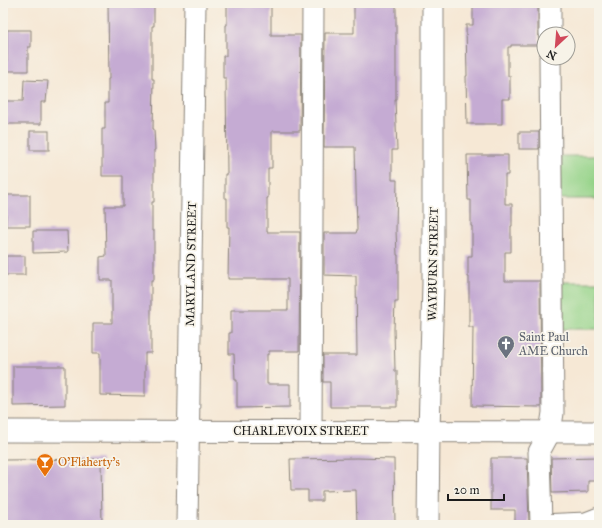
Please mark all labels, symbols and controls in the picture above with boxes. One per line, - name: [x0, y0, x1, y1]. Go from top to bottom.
- north arrow: [536, 26, 576, 66]
- text: N: [544, 46, 559, 62]
- street label: MARYLAND STREET: [183, 201, 199, 327]
- street label: WAYBURN STREET: [425, 207, 441, 321]
- place label: Saint Paul AME Church: [518, 330, 588, 358]
- church icon: Saint Paul AME Church: [496, 334, 516, 359]
- street label: CHARLEVOIX STREET: [233, 424, 369, 438]
- bar icon: O'Flaherty's: [35, 452, 55, 477]
- place label: O'Flaherty's: [58, 455, 120, 469]
- scale bar: [448, 476, 504, 502]
- text: 20 m: [454, 483, 480, 497]

